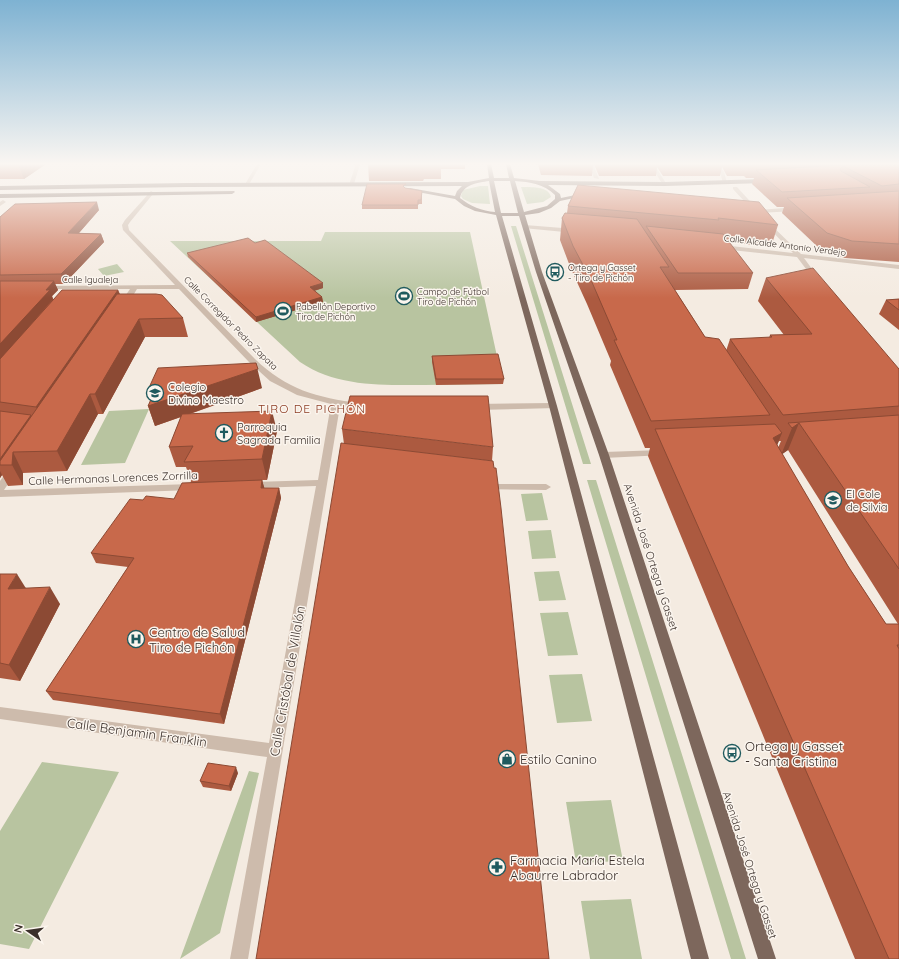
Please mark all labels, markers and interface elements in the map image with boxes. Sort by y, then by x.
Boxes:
street label: Calle Alcalde Antonio Verdejo [723,232,847,258]
bus stop icon: Ortega y Gasset - Tiro de Pichón [545,262,565,282]
place label: Ortega y Gasset - Tiro de Pichón [568,262,636,283]
street label: Calle Igualeja [62,274,118,285]
street label: Calle Corregidor Pedro Zapata [182,274,280,372]
sports icon: Campo de Fútbol Tiro de Pichón [394,286,414,306]
place label: Campo de Fútbol Tiro de Pichón [417,286,489,307]
sports icon: Pabellón Deportivo Tiro de Pichón [273,301,293,321]
place label: Pabellón Deportivo Tiro de Pichón [296,301,376,322]
place label: Colegio Divino Maestro [168,380,244,407]
school or university icon: Colegio Divino Maestro [145,383,165,403]
district label: TIRO DE PICHÓN [258,401,366,416]
place label: Parroquia Sagrada Familia [237,420,320,447]
church icon: Parroquia Sagrada Familia [214,423,234,443]
street label: Calle Hermanas Lorences Zorrilla [28,468,198,488]
street label: Avenida José Ortega y Gasset [621,482,682,633]
place label: El Cole de Silvia [846,487,888,514]
school or university icon: El Cole de Silvia [823,490,843,510]
street label: Calle Cristóbal de Villalón [266,605,308,757]
place label: Centro de Salud Tiro de Pichón [149,624,245,655]
hospital icon: Centro de Salud Tiro de Pichón [126,629,146,649]
street label: Calle Benjamin Franklin [66,714,208,750]
place label: Ortega y Gasset - Santa Cristina [745,738,843,769]
bus stop icon: Ortega y Gasset - Santa Cristina [722,743,742,763]
shop icon: Estilo Canino [497,749,517,769]
place label: Estilo Canino [520,751,597,767]
street label: Avenida José Ortega y Gasset [720,790,781,941]
place label: Farmacia María Estela Abaurre Labrador [510,852,645,883]
pharmacy icon: Farmacia María Estela Abaurre Labrador [487,857,507,877]
north arrow [8,911,48,951]
text: N [11,923,26,934]

